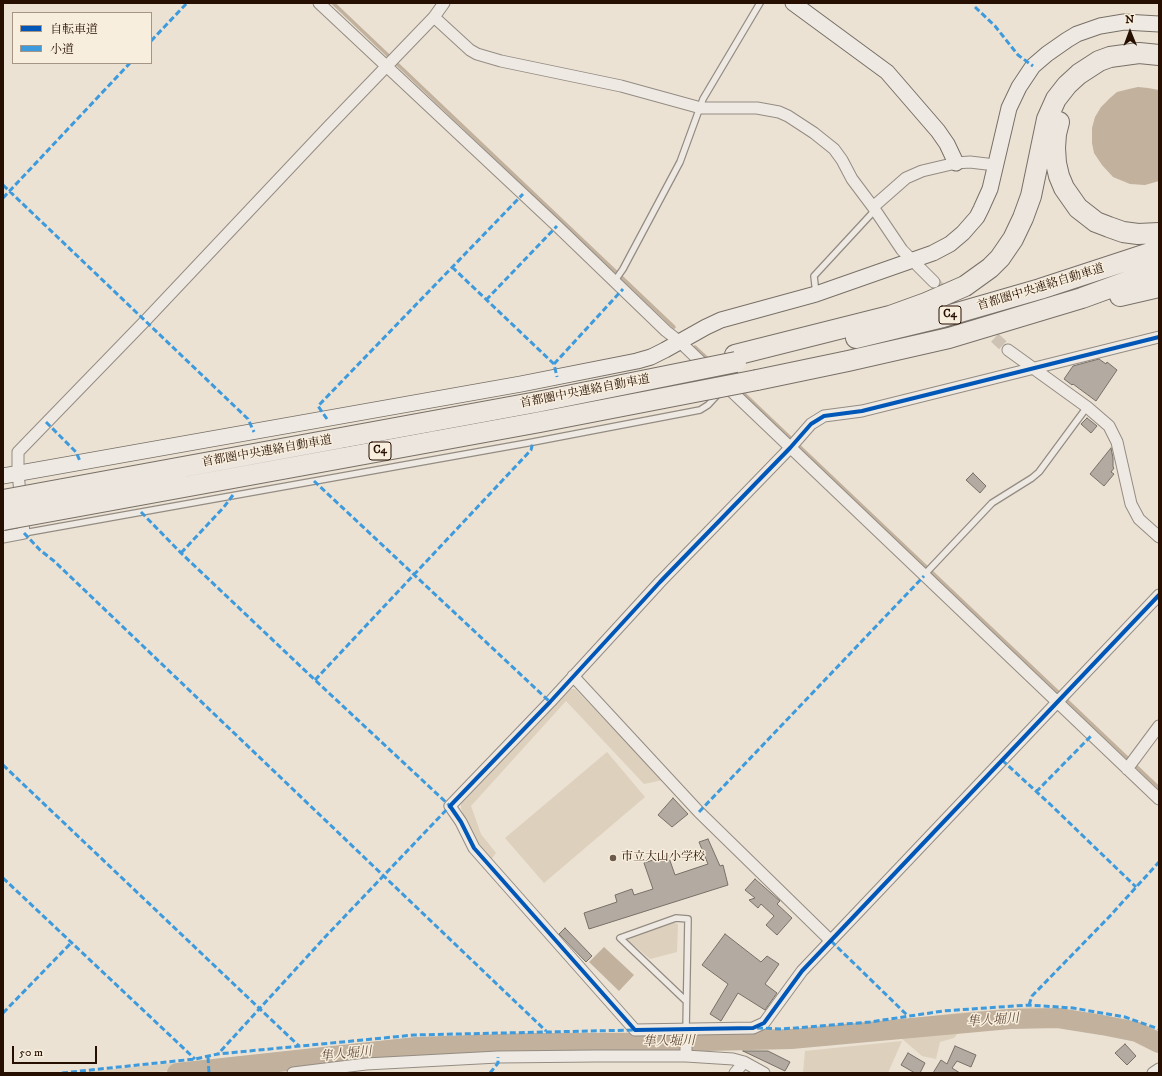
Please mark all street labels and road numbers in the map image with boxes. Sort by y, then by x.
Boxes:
street label: 首都圏中央連絡自動車道 [976,262,1106,314]
road number: C4 [939,306,961,324]
street label: 首都圏中央連絡自動車道 [519,372,651,412]
street label: 首都圏中央連絡自動車道 [201,433,333,471]
road number: C4 [369,442,391,460]

